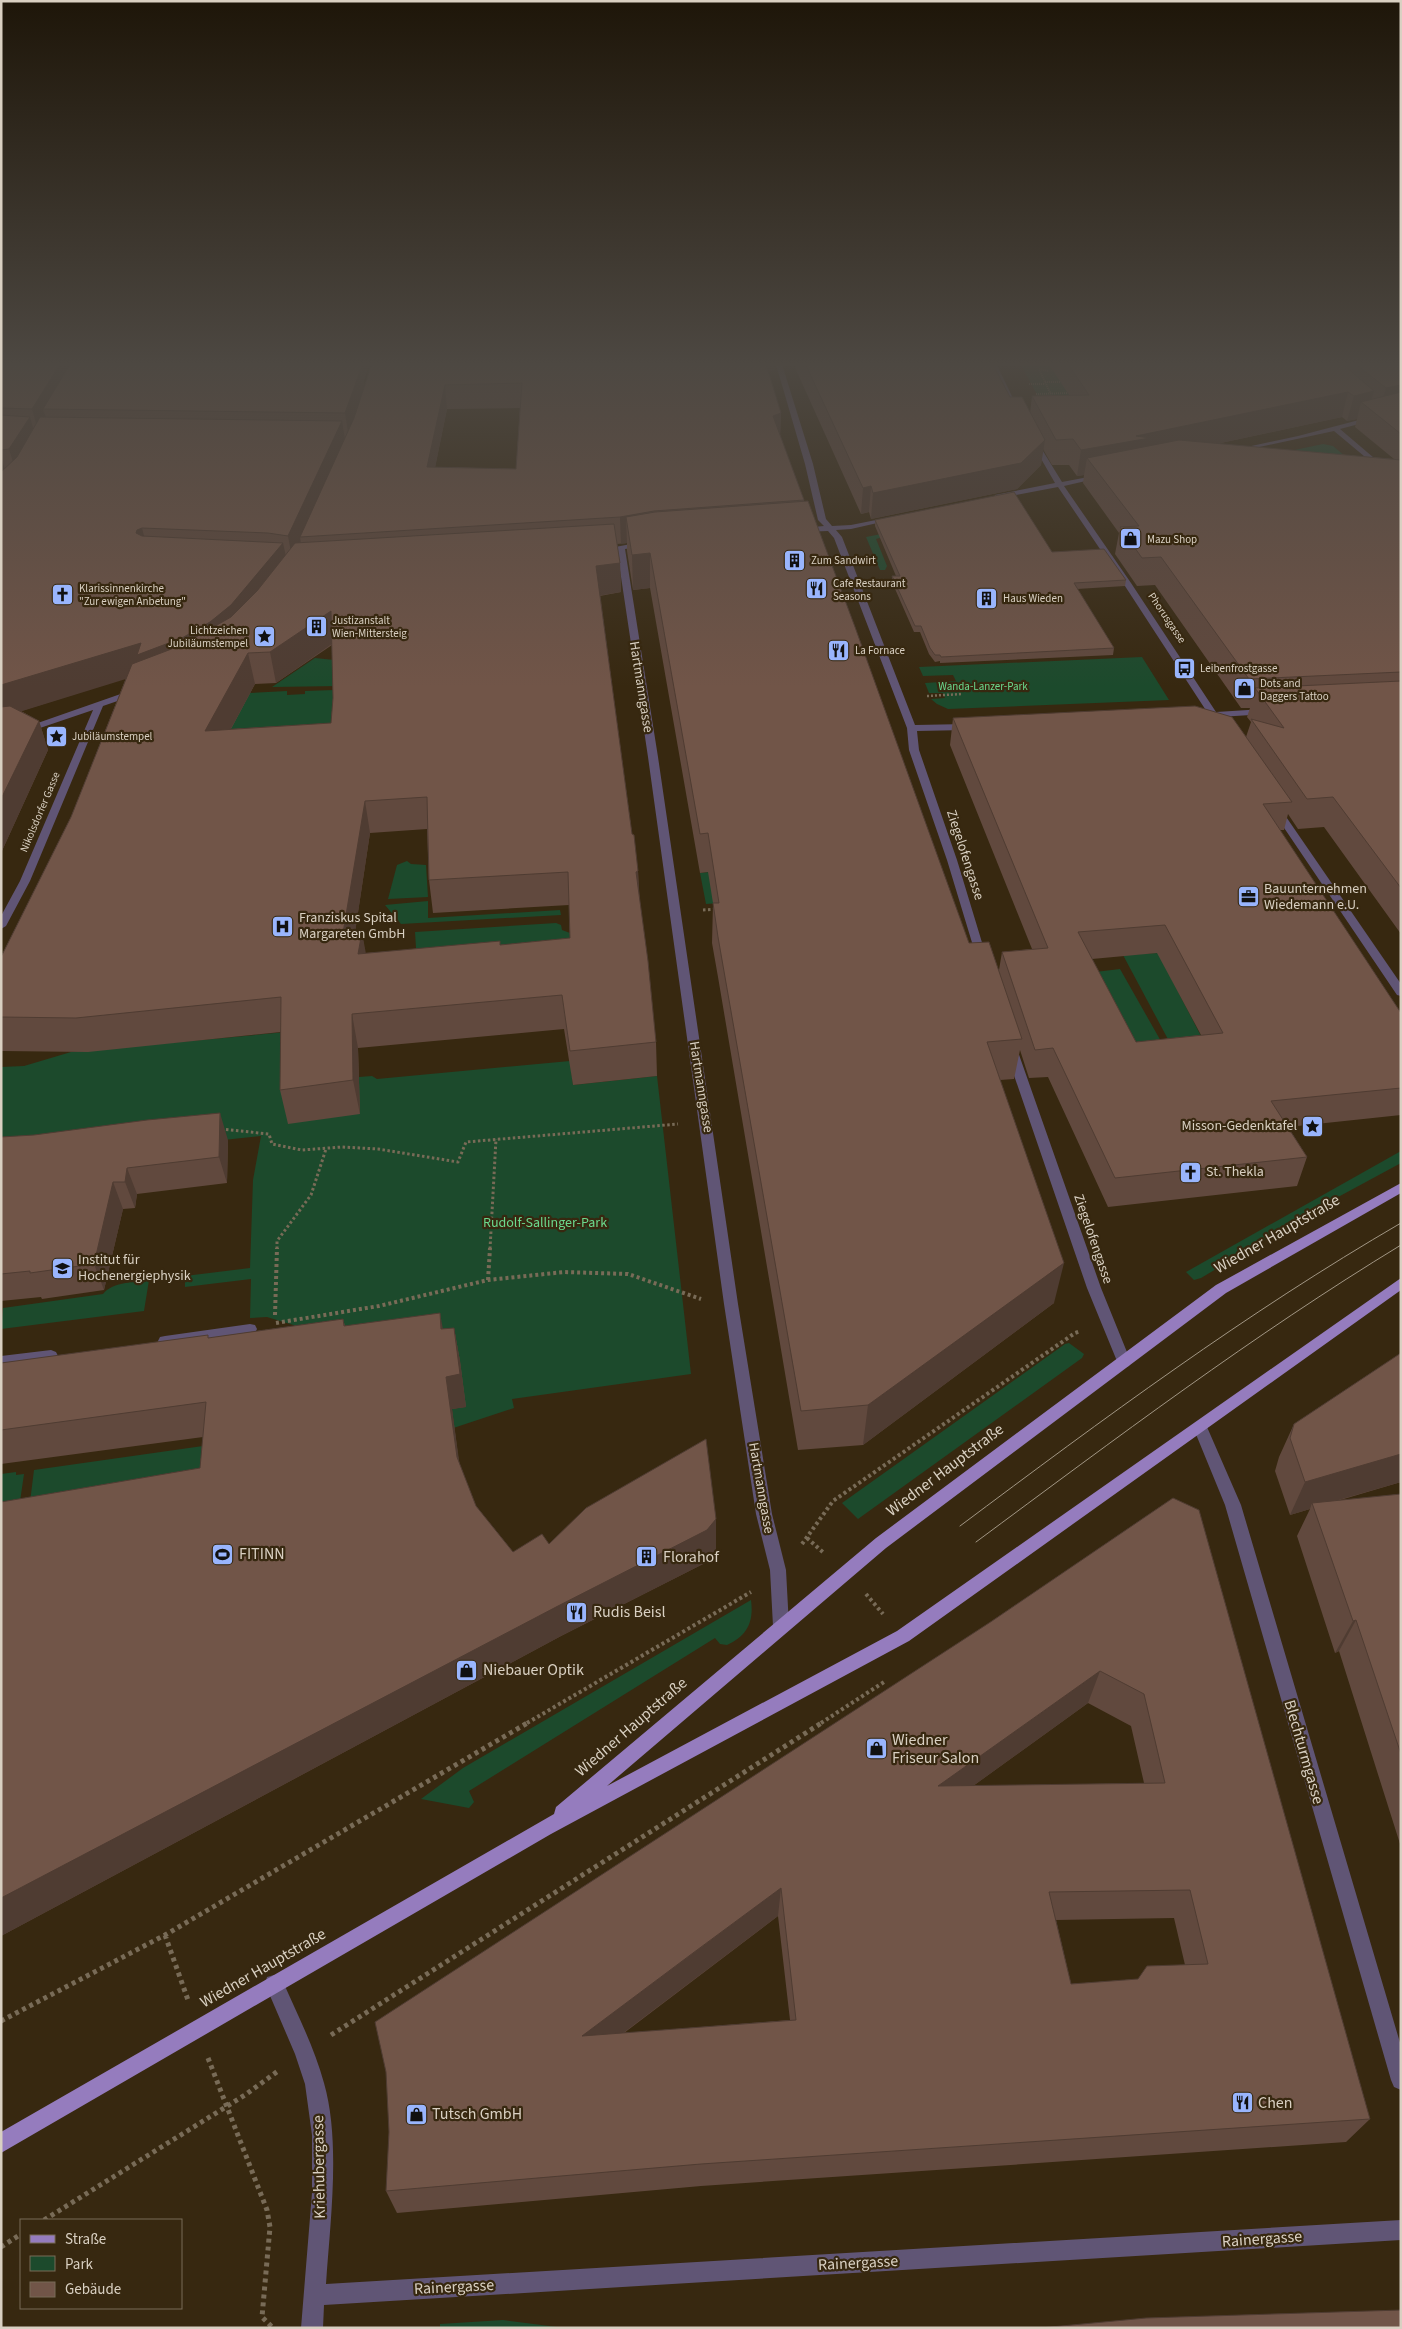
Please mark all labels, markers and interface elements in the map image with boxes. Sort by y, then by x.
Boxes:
shop icon: Mazu Shop [1119,527,1143,551]
place label: Mazu Shop [1147,532,1197,547]
building icon: Zum Sandwirt [783,548,807,572]
place label: Zum Sandwirt [811,553,876,568]
place label: Cafe Restaurant Seasons [833,576,906,604]
restaurant icon: Cafe Restaurant Seasons [805,577,829,601]
place label: Klarissinnenkirche "Zur ewigen Anbetung" [79,581,186,609]
church icon: Klarissinnenkirche "Zur ewigen Anbetung" [51,582,75,606]
building icon: Haus Wieden [975,586,999,610]
street label: Phorusgasse [1145,590,1190,647]
place label: Haus Wieden [1003,591,1063,606]
place label: Justizanstalt Wien-Mittersteig [332,613,407,641]
building icon: Justizanstalt Wien-Mittersteig [304,614,328,638]
place label: Lichtzeichen Jubiläumstempel [168,623,248,651]
place icon: Lichtzeichen Jubiläumstempel [252,624,276,648]
restaurant icon: La Fornace [827,638,851,662]
street label: Hartmanngasse [624,640,658,734]
place label: La Fornace [855,643,905,658]
bus stop icon: Leibenfrostgasse [1172,656,1196,680]
place label: Leibenfrostgasse [1200,661,1278,676]
place label: Dots and Daggers Tattoo [1260,676,1329,704]
shop icon: Dots and Daggers Tattoo [1232,677,1256,701]
park label: Wanda-Lanzer-Park [938,679,1028,694]
place icon: Jubiläumstempel [44,724,68,748]
place label: Jubiläumstempel [72,729,153,744]
street label: Nikolsdorfer Gasse [16,769,64,854]
street label: Ziegelofengasse [941,807,989,903]
place label: Bauunternehmen Wiedemann e.U. [1264,879,1367,915]
office icon: Bauunternehmen Wiedemann e.U. [1236,885,1260,909]
place label: Franziskus Spital Margareten GmbH [299,908,405,944]
hospital icon: Franziskus Spital Margareten GmbH [271,914,295,938]
street label: Hartmanngasse [684,1040,718,1134]
place icon: Misson-Gedenktafel [1301,1114,1325,1138]
place label: Misson-Gedenktafel [1182,1116,1297,1136]
church icon: St. Thekla [1178,1160,1202,1184]
place label: St. Thekla [1206,1162,1264,1182]
street label: Wiedner Hauptstraße [1210,1189,1344,1279]
street label: Ziegelofengasse [1068,1191,1118,1287]
park label: Rudolf-Sallinger-Park [483,1213,607,1233]
place label: Institut für Hochenergiephysik [78,1250,191,1286]
school or university icon: Institut für Hochenergiephysik [50,1256,74,1280]
street label: Wiedner Hauptstraße [882,1418,1008,1522]
street label: Hartmanngasse [743,1441,779,1535]
sports icon: FITINN [211,1542,235,1566]
place label: FITINN [239,1543,285,1565]
building icon: Florahof [635,1545,659,1569]
place label: Florahof [663,1546,720,1568]
restaurant icon: Rudis Beisl [565,1600,589,1624]
place label: Rudis Beisl [593,1601,666,1623]
shop icon: Niebauer Optik [455,1658,479,1682]
place label: Niebauer Optik [483,1659,584,1681]
street label: Wiedner Hauptstraße [570,1672,692,1782]
street label: Blechturmgasse [1279,1697,1329,1807]
place label: Wiedner Friseur Salon [892,1729,979,1769]
shop icon: Wiedner Friseur Salon [864,1737,888,1761]
street label: Wiedner Hauptstraße [196,1923,330,2013]
restaurant icon: Chen [1230,2091,1254,2115]
place label: Chen [1258,2092,1293,2114]
shop icon: Tutsch GmbH [404,2102,428,2126]
place label: Tutsch GmbH [432,2103,522,2125]
street label: Kriehubergasse [307,2115,331,2219]
legend [20,2219,182,2309]
street label: Rainergasse [1221,2225,1303,2253]
text: Straße [65,2229,106,2250]
street label: Rainergasse [817,2250,899,2276]
text: Park [65,2254,94,2275]
street label: Rainergasse [413,2274,495,2300]
text: Gebäude [65,2279,121,2300]

